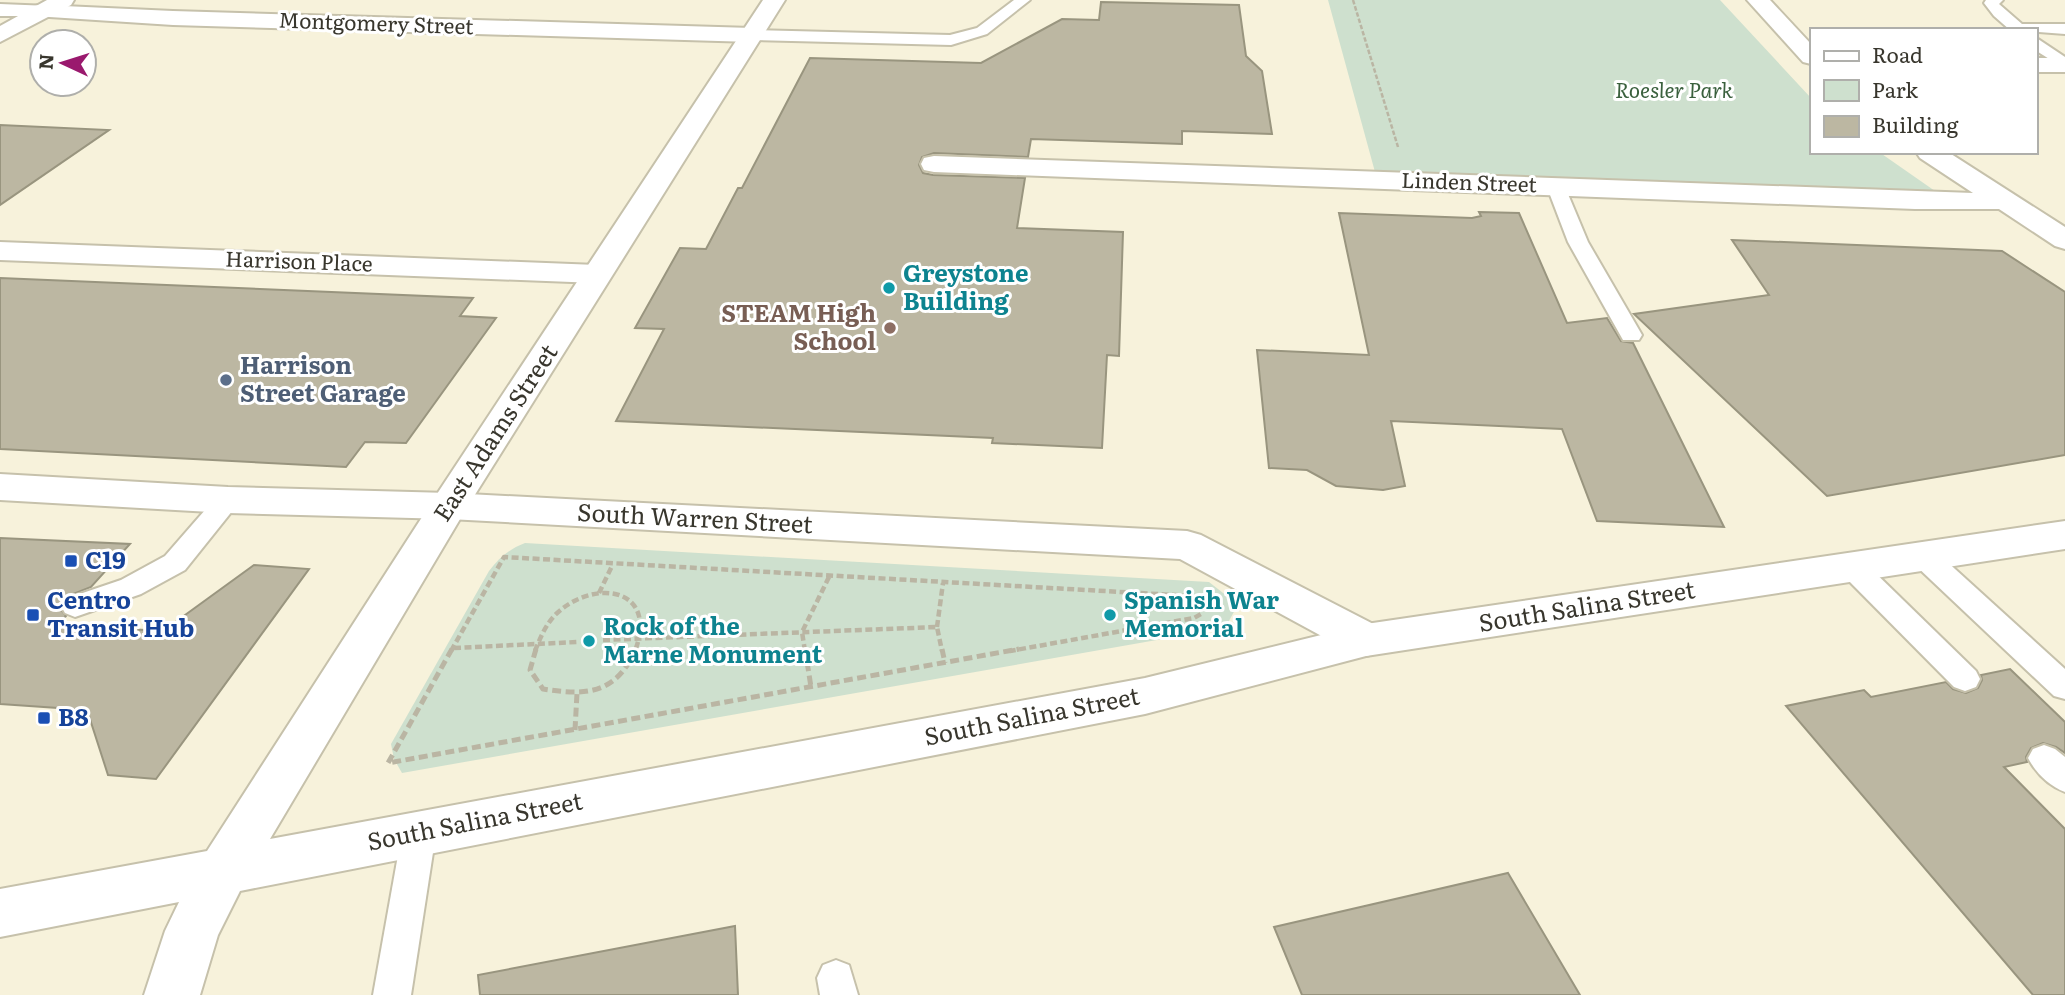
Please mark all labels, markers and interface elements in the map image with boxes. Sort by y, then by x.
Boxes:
street label: Montgomery Street [278,3,475,40]
north arrow [28,28,98,98]
legend [1810,28,2037,154]
text: Road [1872,38,1923,69]
text: N [31,53,60,71]
park label: Roesler Park [1615,73,1733,104]
text: Park [1872,73,1918,104]
text: Building [1872,108,1959,139]
street label: Linden Street [1401,163,1538,198]
street label: Harrison Place [225,241,373,278]
place label: Greystone Building [903,254,1028,317]
marker: Greystone Building [881,280,897,296]
place label: STEAM High School [721,294,876,357]
marker: STEAM High School [882,320,898,336]
street label: East Adams Street [423,336,565,527]
place label: Harrison Street Garage [240,346,406,409]
marker: Harrison Street Garage [218,372,234,388]
street label: South Warren Street [576,493,814,540]
place label: C19 [85,541,126,576]
marker: C19 [63,553,79,569]
street label: South Salina Street [1476,570,1698,639]
place label: Centro Transit Hub [47,581,194,644]
place label: Spanish War Memorial [1124,581,1279,644]
marker: Centro Transit Hub [25,607,41,623]
place label: Rock of the Marne Monument [603,607,823,670]
marker: Spanish War Memorial [1102,607,1118,623]
marker: Rock of the Marne Monument [581,633,597,649]
street label: South Salina Street [921,676,1142,753]
place label: B8 [58,698,89,733]
marker: B8 [36,710,52,726]
street label: South Salina Street [364,781,585,858]

